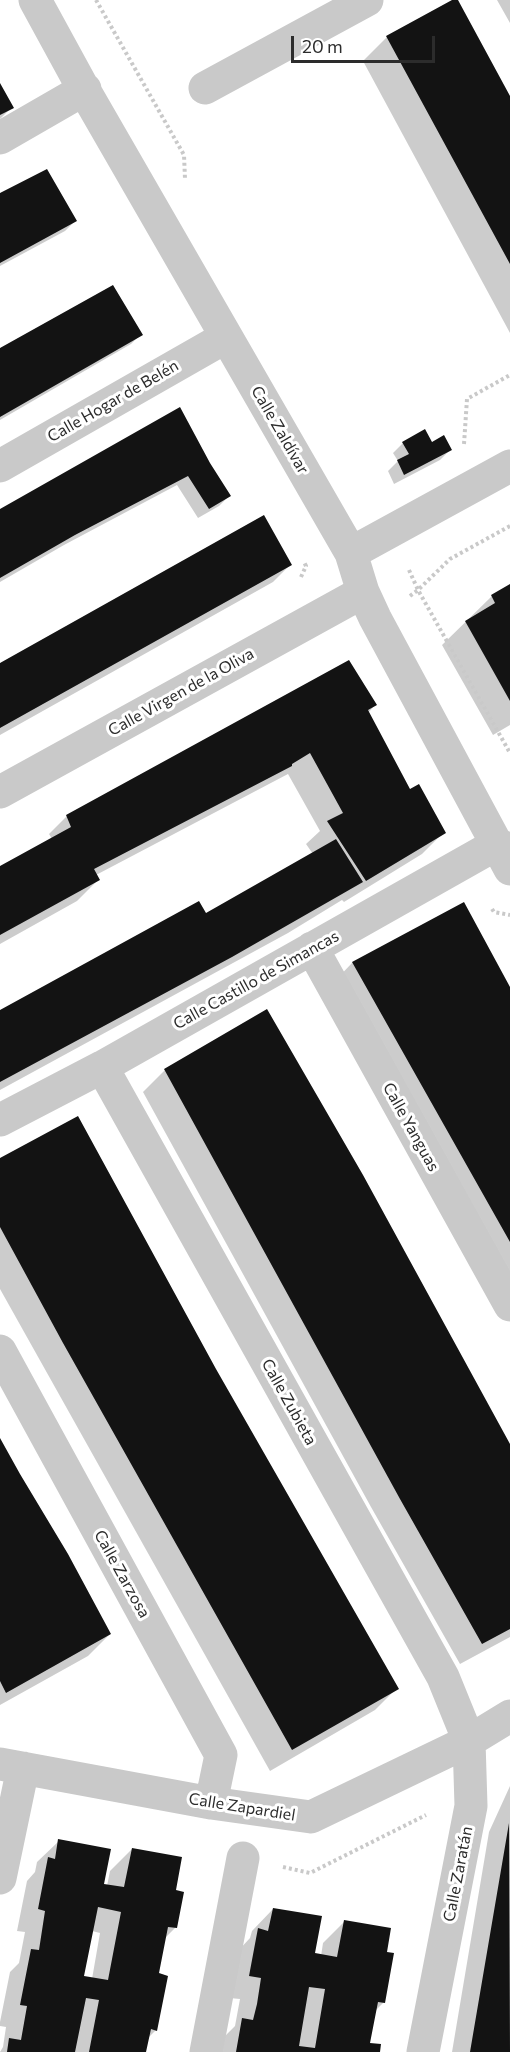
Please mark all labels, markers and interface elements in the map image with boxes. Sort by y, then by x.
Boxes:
scale bar [294,24,438,62]
text: 20 m [302,35,343,57]
street label: Calle Hogar de Belén [44,356,182,446]
street label: Calle Zaldívar [247,383,313,477]
street label: Calle Virgen de la Oliva [105,644,257,740]
street label: Calle Castillo de Simancas [170,926,342,1034]
street label: Calle Yanguas [379,1079,443,1175]
street label: Calle Zubieta [257,1356,321,1448]
street label: Calle Zarzosa [90,1527,154,1621]
street label: Calle Zapardiel [187,1789,297,1825]
street label: Calle Zaratán [439,1825,477,1923]

